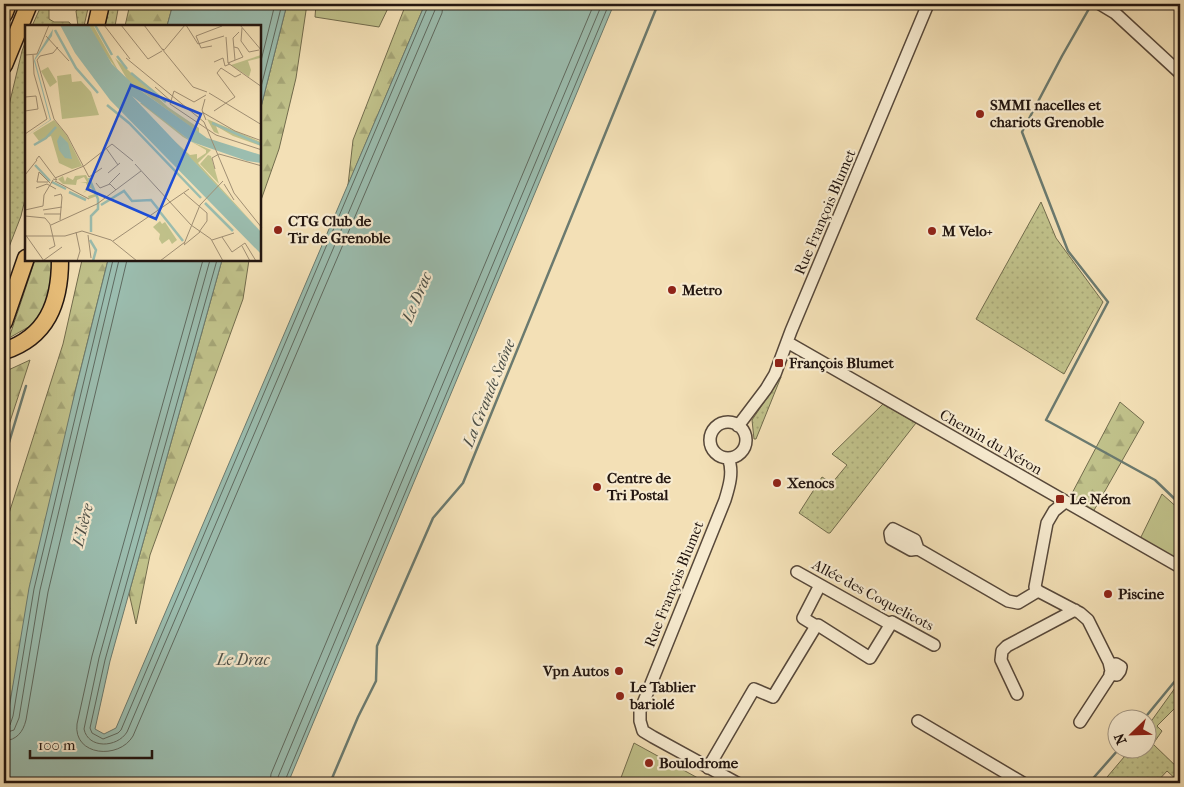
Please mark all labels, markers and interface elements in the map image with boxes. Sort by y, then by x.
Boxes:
inset map [25,25,261,261]
place label: SMMI nacelles et chariots Grenoble [990,96,1105,131]
marker: SMMI nacelles et chariots Grenoble [974,108,986,120]
street label: Rue François Blumet [790,146,860,277]
place label: CTG Club de Tir de Grenoble [287,212,391,247]
place label: M Velo+ [941,222,993,240]
marker: CTG Club de Tir de Grenoble [272,224,284,236]
marker: M Velo+ [926,225,938,237]
water label: Le Drac [397,268,436,326]
place label: Metro [681,281,723,299]
marker: Metro [666,284,678,296]
water label: La Grande Saône [458,336,519,451]
place label: François Blumet [788,354,894,373]
marker: François Blumet [773,357,785,369]
street label: Chemin du Néron [936,405,1046,479]
place label: Centre de Tri Postal [606,469,672,504]
place label: Xenocs [786,474,835,492]
marker: Xenocs [771,477,783,489]
marker: Centre de Tri Postal [591,481,603,493]
place label: Le Néron [1070,490,1131,508]
marker: Le Néron [1054,493,1066,505]
water label: L'Isère [68,501,97,550]
street label: Rue François Blumet [640,518,708,650]
street label: Allée des Coquelicots [808,555,937,635]
place label: Piscine [1118,585,1165,603]
marker: Piscine [1102,588,1114,600]
water label: Le Drac [216,650,270,669]
place label: Vpn Autos [542,662,609,680]
marker: Vpn Autos [613,665,625,677]
place label: Le Tablier bariolé [629,678,696,713]
marker: Le Tablier bariolé [614,690,626,702]
north arrow [1106,710,1156,760]
scale bar [30,727,152,759]
text: N [1110,730,1130,747]
text: 100 m [38,736,76,754]
place label: Boulodrome [659,754,739,772]
marker: Boulodrome [643,757,655,769]

